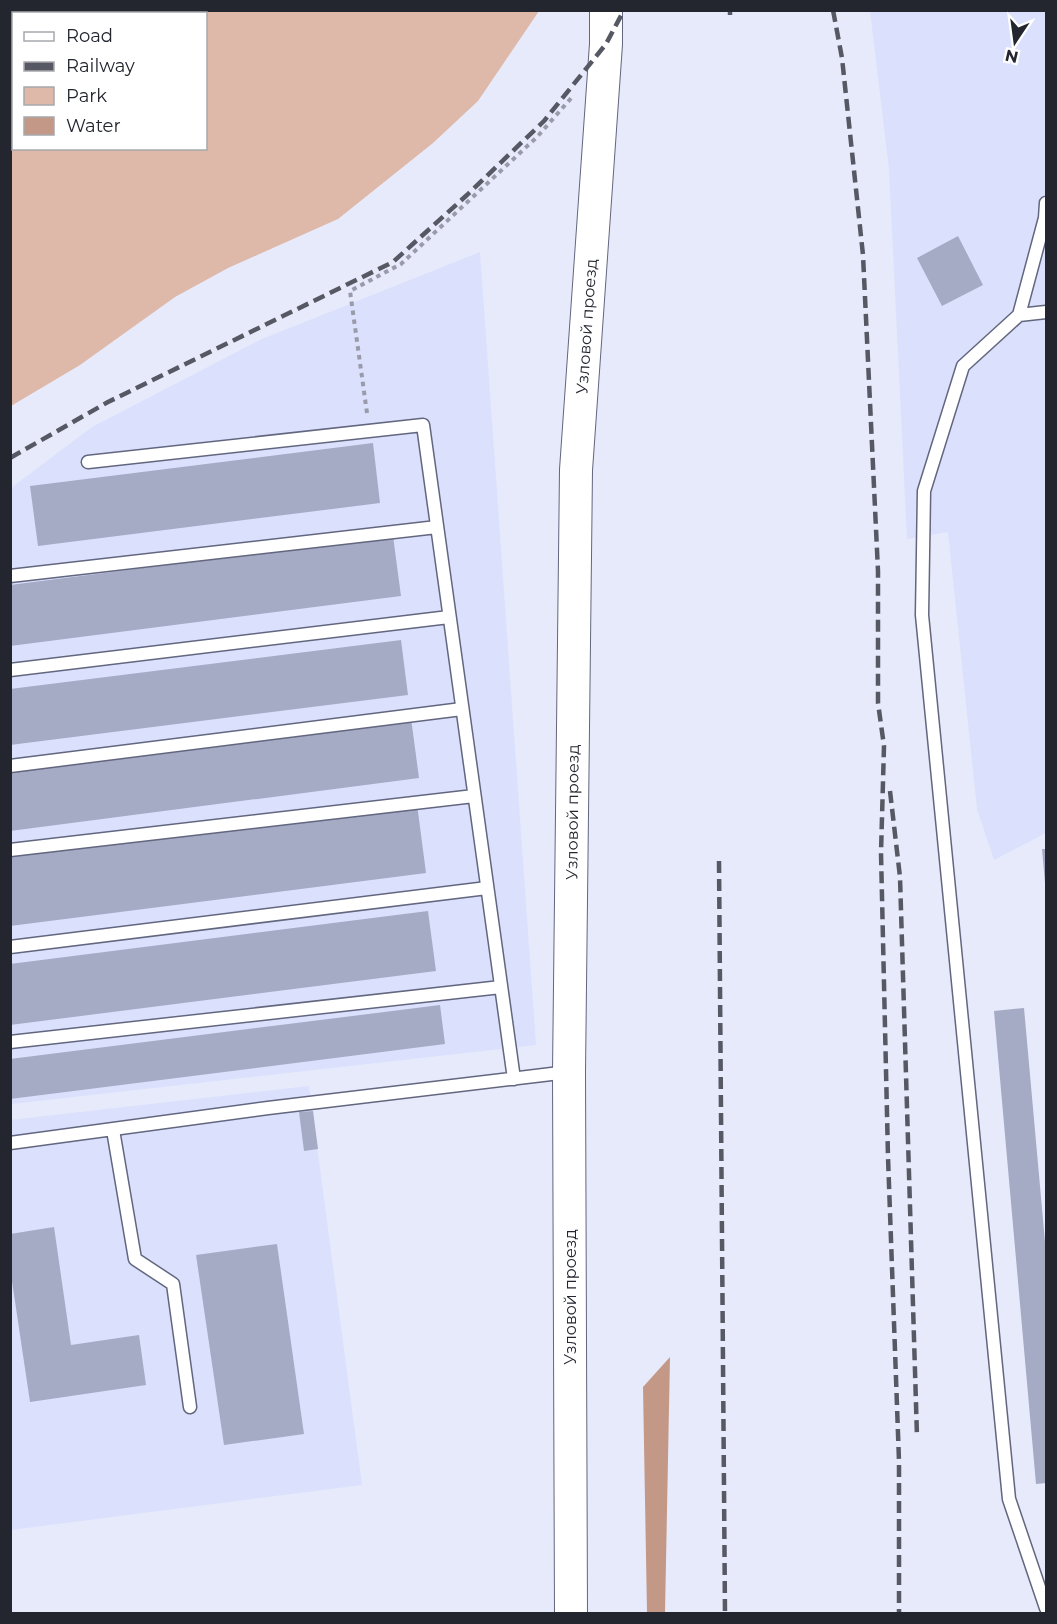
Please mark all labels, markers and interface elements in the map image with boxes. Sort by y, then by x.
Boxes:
legend [12,12,207,150]
north arrow [985,12,1045,72]
text: Road [66,25,113,47]
text: N [1003,45,1020,67]
text: Railway [66,55,135,77]
text: Park [66,85,107,107]
text: Water [66,115,121,137]
street label: Узловой проезд [572,258,600,395]
street label: Узловой проезд [562,744,582,880]
street label: Узловой проезд [561,1229,580,1365]

